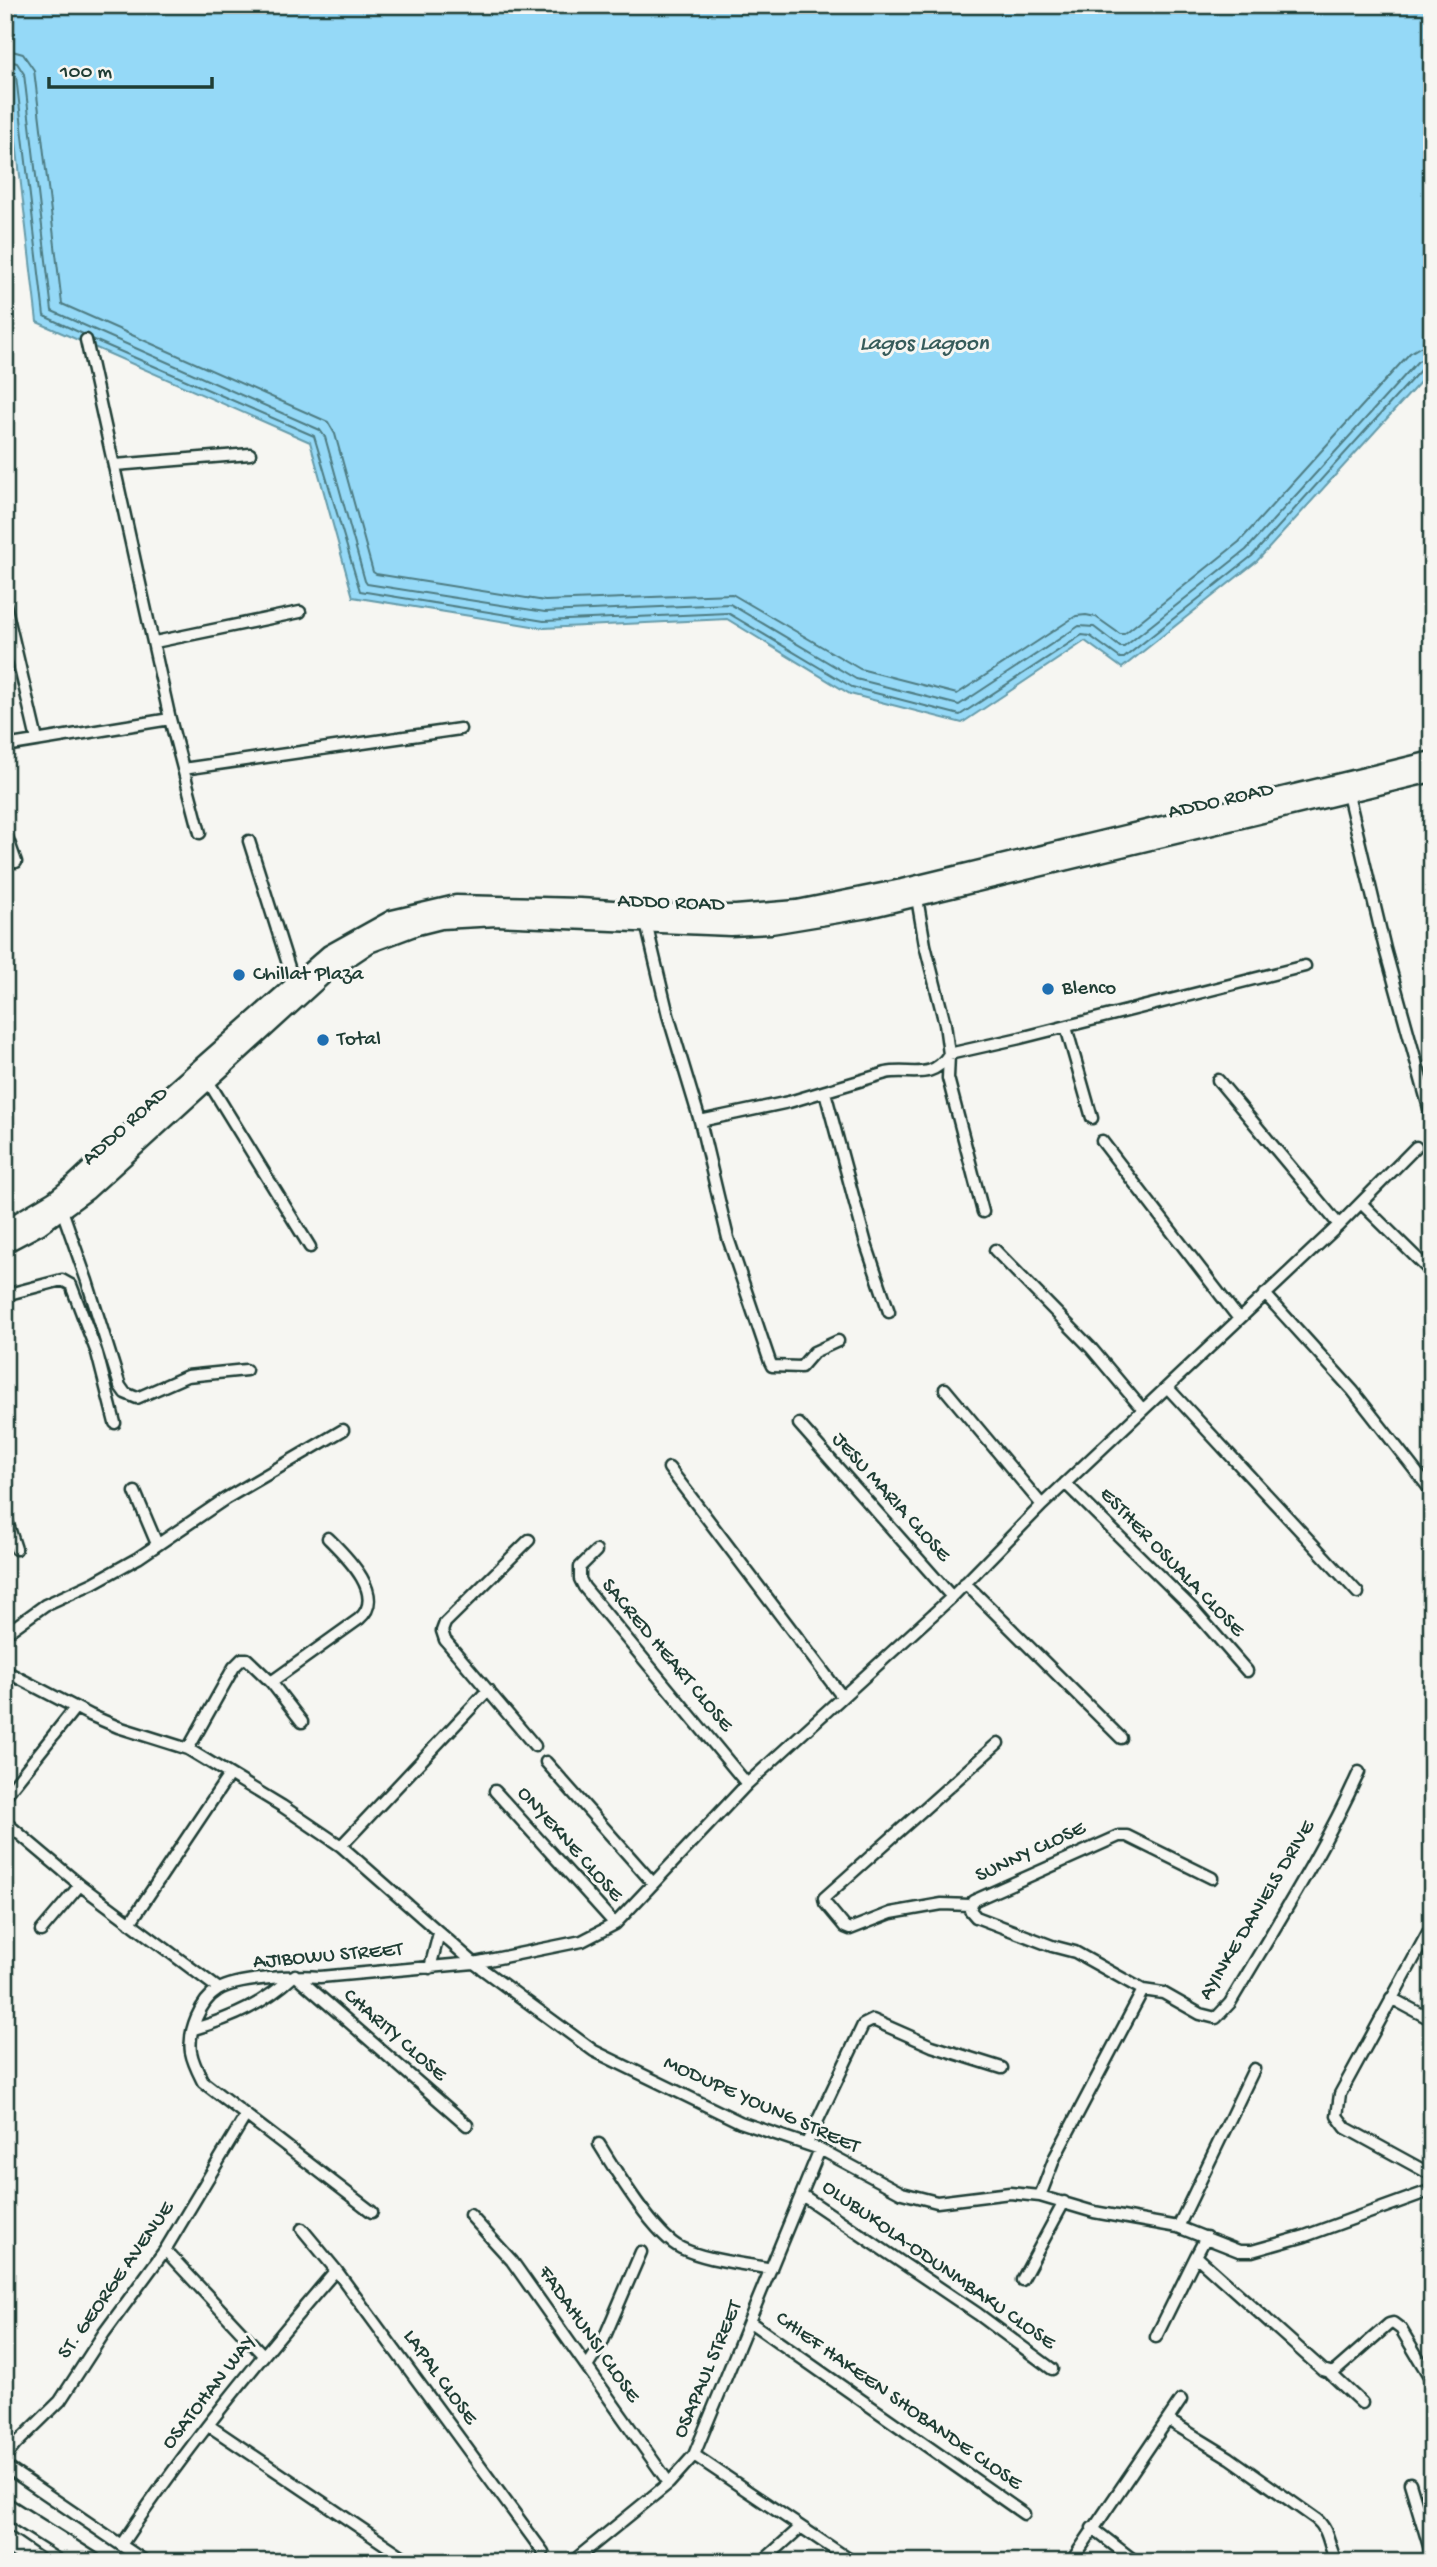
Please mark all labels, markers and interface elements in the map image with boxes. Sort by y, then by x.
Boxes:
scale bar [49,46,212,90]
text: 100 m [59,61,112,86]
water label: Lagos Lagoon [859,331,990,358]
street label: ADDO ROAD [1166,778,1276,826]
street label: ADDO ROAD [617,890,725,918]
place label: Chillat Plaza [253,963,365,988]
marker: Chillat Plaza [231,967,247,983]
place label: Blenco [1061,977,1116,1002]
marker: Blenco [1040,981,1056,997]
place label: Total [336,1028,381,1053]
marker: Total [315,1032,331,1048]
street label: ADDO ROAD [78,1082,174,1172]
street label: JESU MARIA CLOSE [825,1428,955,1569]
street label: ESTHER OSUALA CLOSE [1093,1483,1250,1644]
street label: SACRED HEART CLOSE [595,1574,738,1738]
street label: ONYEKNE CLOSE [511,1782,628,1909]
street label: SUNNY CLOSE [972,1816,1091,1889]
street label: AYINKE DANIELS DRIVE [1194,1816,1322,2005]
street label: AJIBOWU STREET [252,1938,405,1976]
street label: CHARITY CLOSE [337,1984,452,2088]
street label: MODUPE YOUNG STREET [659,2051,864,2161]
street label: OLUBUKOLA-ODUNMBAKU CLOSE [816,2176,1060,2357]
street label: ST. GEORGE AVENUE [53,2197,181,2365]
street label: FADAHUNSI CLOSE [531,2261,645,2409]
street label: OSAPAUL STREET [669,2297,750,2442]
street label: CHIEF HAKEEN SHOBANDE CLOSE [770,2307,1027,2498]
street label: LAPAL CLOSE [396,2326,482,2431]
street label: OSATOHAN WAY [158,2331,262,2455]

